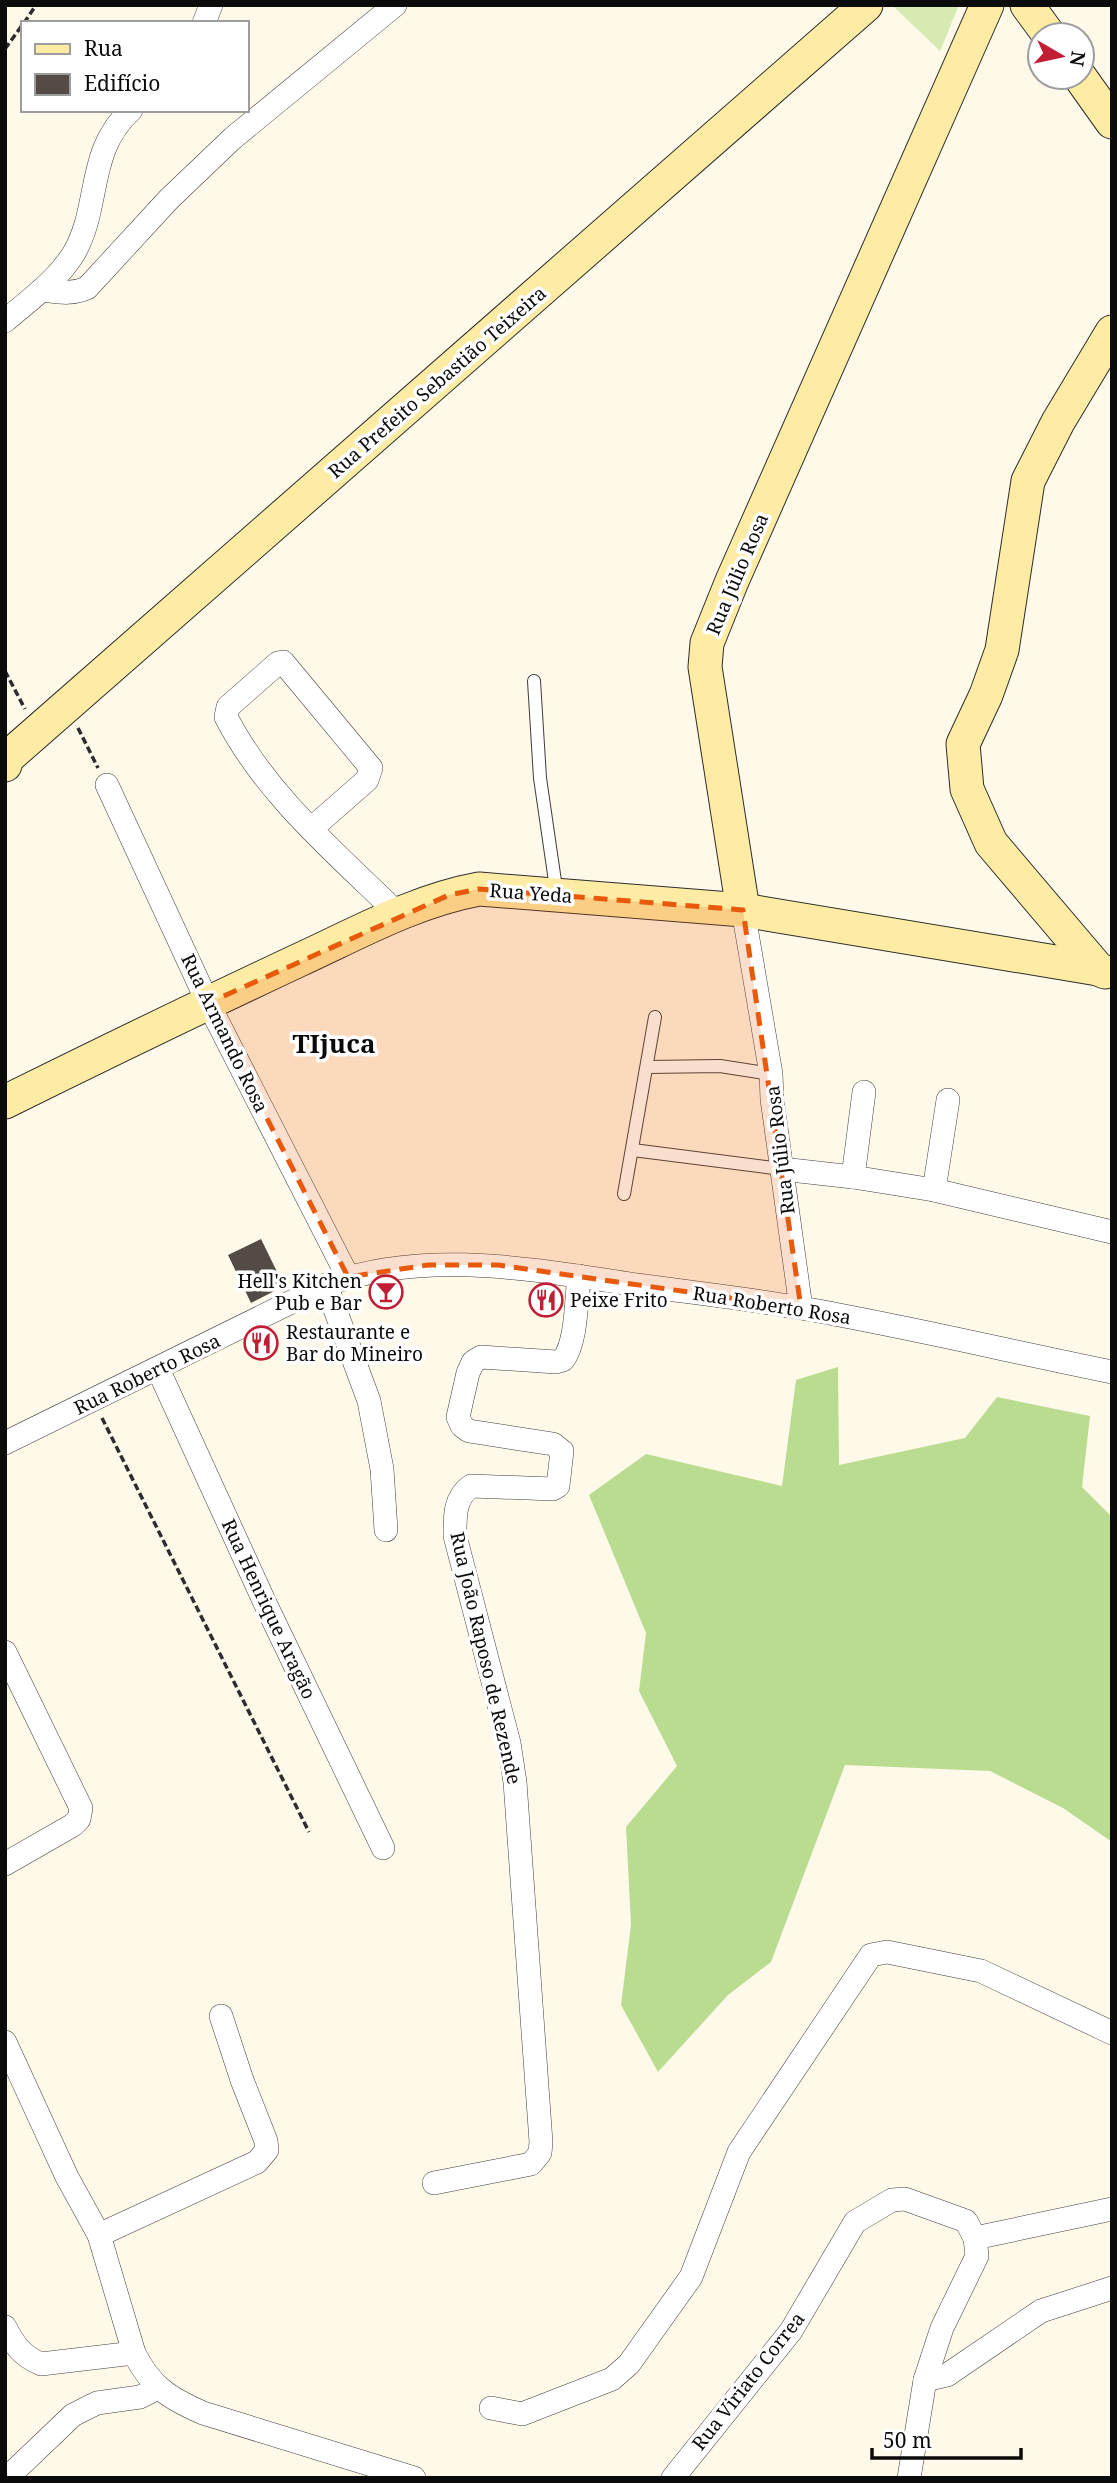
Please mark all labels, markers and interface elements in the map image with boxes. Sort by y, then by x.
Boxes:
legend [21,21,248,112]
north arrow [1026,21,1096,91]
text: Rua [84,34,123,62]
text: N [1064,49,1092,68]
text: Edifício [84,69,160,97]
street label: Rua Prefeito Sebastião Teixeira [322,280,552,484]
street label: Rua Júlio Rosa [700,509,774,639]
street label: Rua Yeda [489,877,573,909]
street label: Rua Armando Rosa [175,949,275,1117]
district label: TIjuca [292,1025,376,1061]
street label: Rua Júlio Rosa [759,1084,801,1216]
place label: Hell's Kitchen Pub e Bar [237,1268,362,1316]
bar icon: Hell's Kitchen Pub e Bar [367,1273,405,1311]
street label: Rua Roberto Rosa [691,1280,853,1330]
restaurant icon: Peixe Frito [527,1281,565,1319]
place label: Peixe Frito [570,1287,668,1313]
place label: Restaurante e Bar do Mineiro [286,1319,423,1367]
restaurant icon: Restaurante e Bar do Mineiro [242,1324,280,1362]
street label: Rua Roberto Rosa [70,1327,224,1421]
street label: Rua Henrique Aragão [216,1515,322,1703]
street label: Rua João Raposo de Rezende [444,1529,528,1787]
street label: Rua Viriato Correa [686,2306,810,2456]
scale bar [872,2416,1021,2460]
text: 50 m [883,2426,932,2454]

